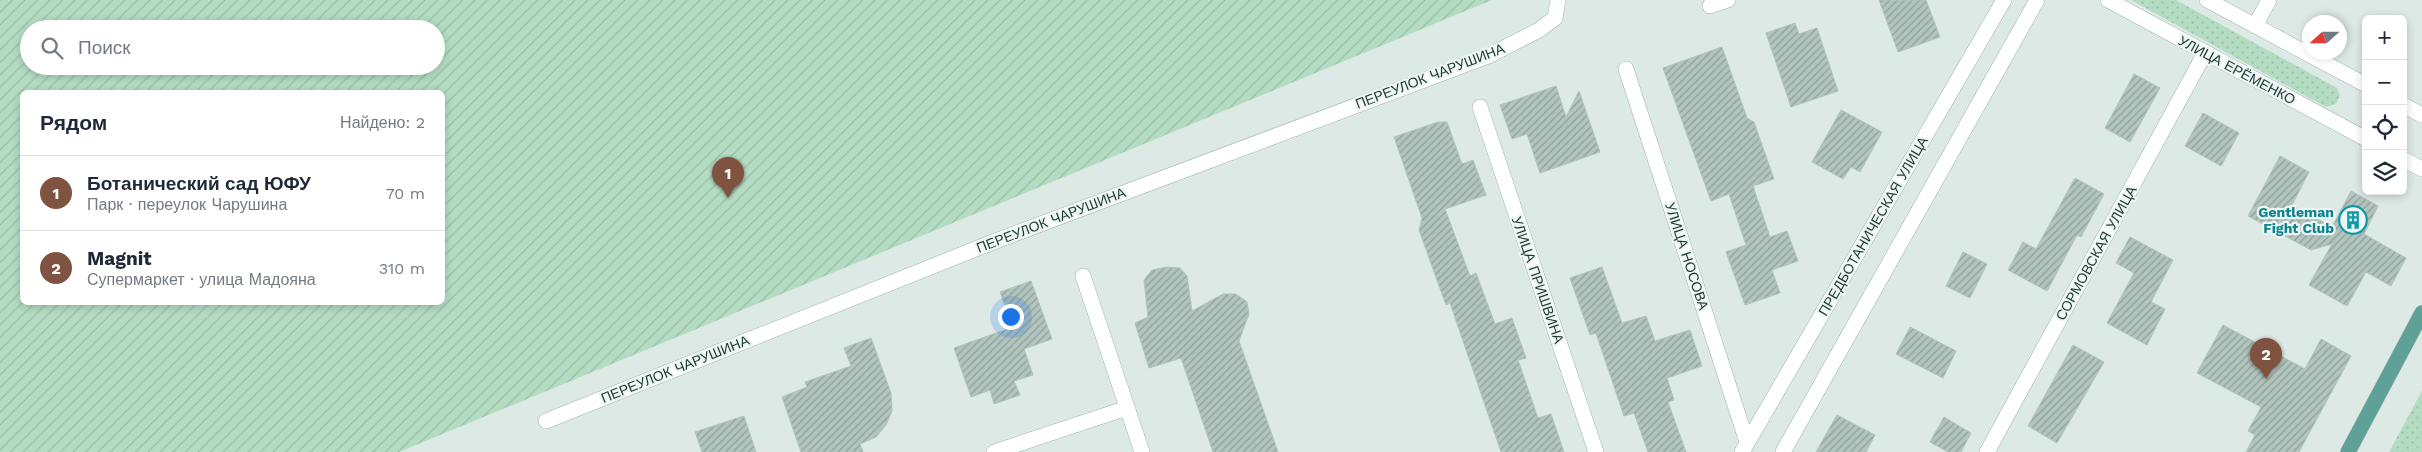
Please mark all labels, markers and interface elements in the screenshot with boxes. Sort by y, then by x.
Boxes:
north arrow [2302,15,2347,60]
map controls [2362,15,2407,195]
button: + [2362,15,2407,60]
search box [20,20,445,75]
street label: УЛИЦА ЕРЁМЕНКО [2176,32,2298,108]
icon: search [38,34,66,62]
text: Поиск [78,36,131,59]
street label: ПЕРЕУЛОК ЧАРУШИНА [1353,40,1507,112]
button: − [2362,60,2407,105]
button: locate [2362,105,2407,150]
text: Рядом [40,110,107,135]
text: Найдено: 2 [340,113,425,132]
street label: ПРЕДБОТАНИЧЕСКАЯ УЛИЦА [1815,133,1931,318]
button: layers [2362,150,2407,195]
pin: 1 [712,157,744,198]
text: Ботанический сад ЮФУ [87,172,311,195]
street label: СОРМОВСКАЯ УЛИЦА [2052,182,2140,323]
text: 1 [53,184,59,203]
text: 70 m [386,184,425,203]
street label: ПЕРЕУЛОК ЧАРУШИНА [974,184,1128,256]
text: Парк · переулок Чарушина [87,195,287,214]
street label: УЛИЦА НОСОВА [1662,200,1712,312]
place label: Gentleman Fight Club [2258,204,2334,236]
building icon: Gentleman Fight Club [2338,205,2368,235]
street label: УЛИЦА ПРИШВИНА [1509,214,1567,346]
text: Magnit [87,247,152,270]
text: 2 [51,259,61,278]
text: 310 m [379,259,425,278]
text: Супермаркет · улица Мадояна [87,270,316,289]
your location [998,304,1024,330]
street label: ПЕРЕУЛОК ЧАРУШИНА [599,332,752,406]
pin: 2 [2250,338,2282,379]

